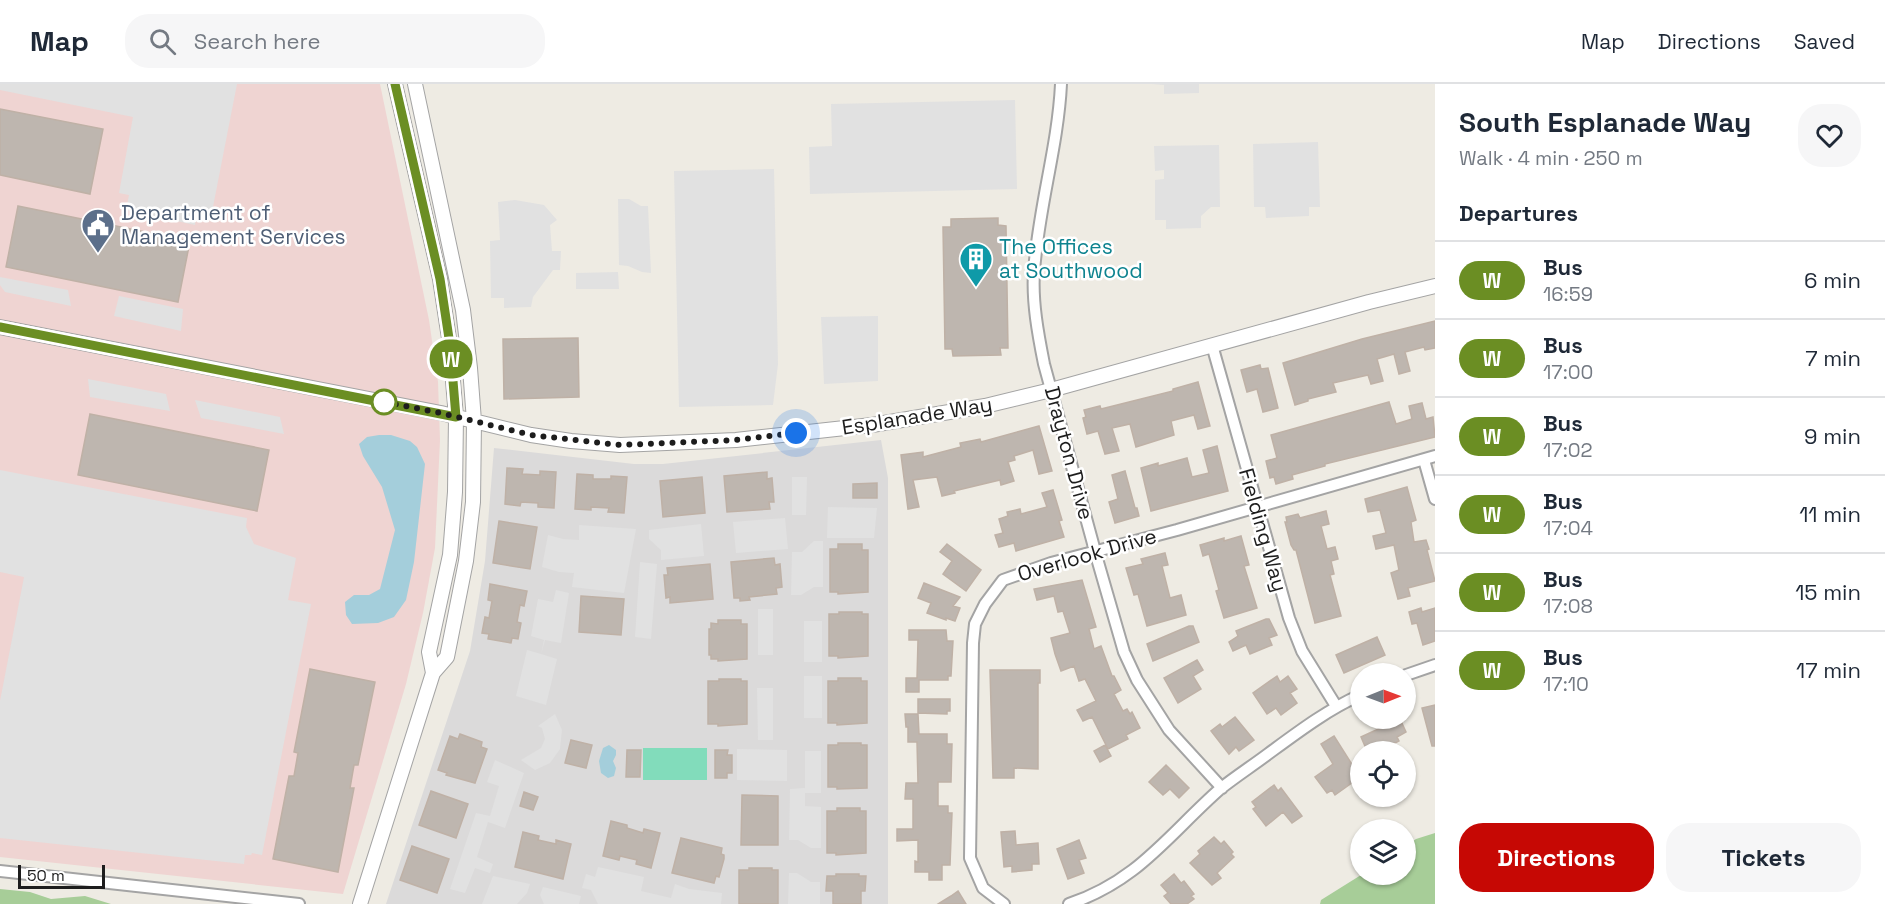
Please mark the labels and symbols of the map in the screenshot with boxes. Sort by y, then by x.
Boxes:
place label: Department of Management Services [121,199,346,250]
public building icon: Department of Management Services [80,207,116,254]
place label: The Offices at Southwood [999,233,1143,284]
building icon: The Offices at Southwood [958,241,994,288]
line badge: W [432,340,470,378]
street label: Drayton Drive [1039,383,1100,523]
unlabelled marker [371,389,397,415]
street label: Esplanade Way [840,390,994,441]
your location [781,418,811,448]
street label: Fielding Way [1233,465,1294,595]
street label: Overlook Drive [1014,522,1160,587]
north arrow [1350,663,1416,729]
scale bar [18,862,105,890]

